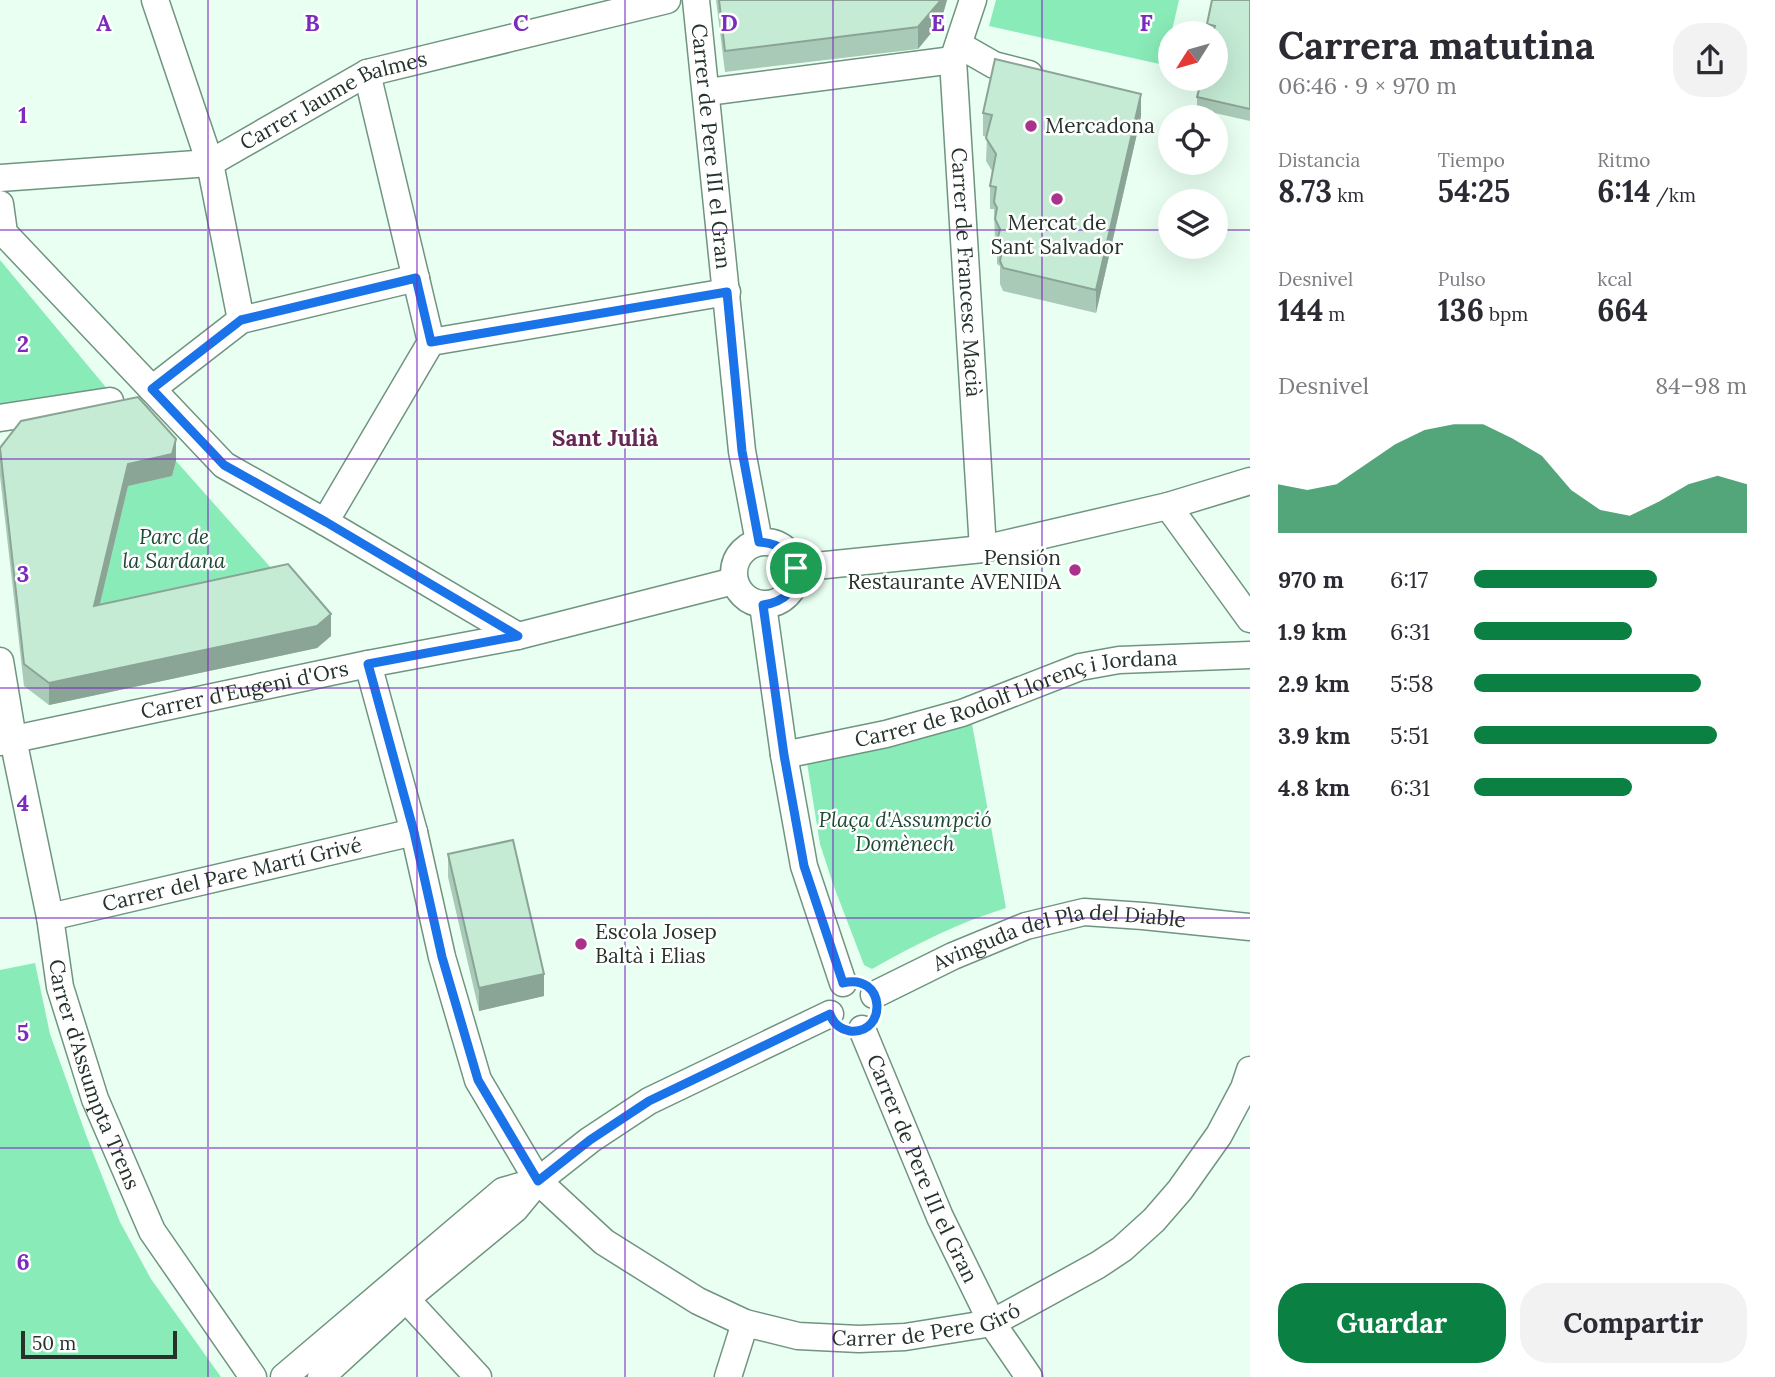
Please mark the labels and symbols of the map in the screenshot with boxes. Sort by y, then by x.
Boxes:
text: A [96,8,112,37]
text: B [304,8,320,37]
text: C [513,8,529,37]
text: D [720,8,738,37]
text: E [931,8,945,37]
text: F [1139,8,1153,37]
north arrow [1158,21,1228,91]
street label: Carrer de Pere III el Gran [685,22,737,271]
street label: Carrer Jaume Balmes [235,45,430,156]
text: 1 [18,100,28,129]
place label: Mercadona [1045,112,1155,139]
marker: Mercadona [1023,118,1039,134]
street label: Carrer de Francesc Macià [945,147,988,398]
marker: Mercat de Sant Salvador [1049,191,1065,207]
place label: Mercat de Sant Salvador [991,209,1123,260]
text: 2 [17,329,29,358]
district label: Sant Julià [552,423,658,452]
park label: Parc de la Sardana [122,523,226,574]
pin [766,538,826,598]
place label: Pensión Restaurante AVENIDA [848,544,1062,595]
text: 3 [17,559,29,588]
marker: Pensión Restaurante AVENIDA [1067,562,1083,578]
street label: Carrer de Rodolf Llorenç i Jordana [852,644,1178,753]
street label: Carrer d'Eugeni d'Ors [138,655,351,725]
text: 4 [17,788,29,817]
park label: Plaça d'Assumpció Domènech [818,806,992,857]
street label: Carrer del Pare Martí Grivé [99,831,365,917]
street label: Avinguda del Pla del Diable [927,898,1187,977]
place label: Escola Josep Baltà i Elias [595,918,717,969]
marker: Escola Josep Baltà i Elias [573,936,589,952]
street label: Carrer d'Assumpta Trens [43,957,146,1193]
text: 5 [17,1018,29,1047]
street label: Carrer de Pere III el Gran [861,1050,984,1287]
text: 6 [16,1247,30,1276]
street label: Carrer de Pere Giró [831,1296,1025,1352]
scale bar [21,1328,177,1360]

